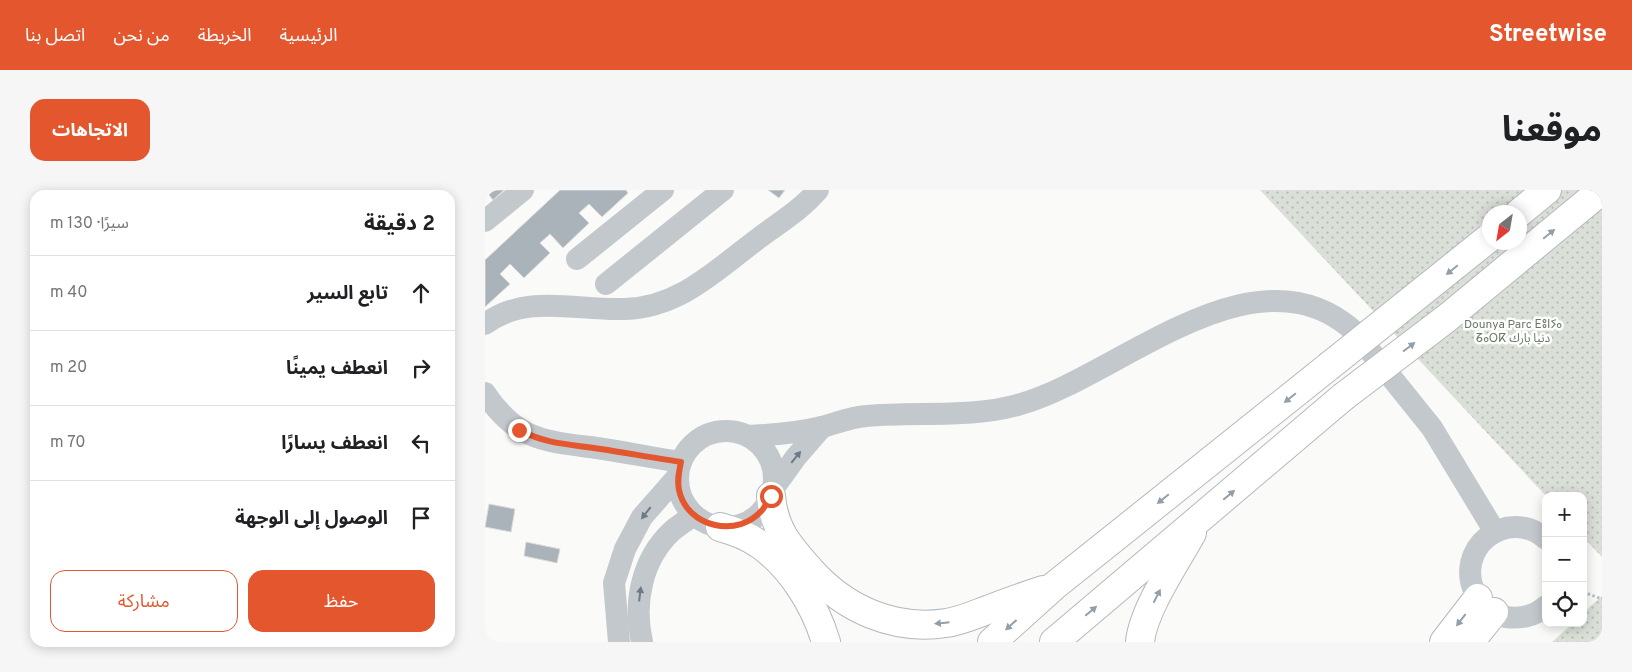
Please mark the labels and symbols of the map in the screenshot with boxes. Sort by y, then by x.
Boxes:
north arrow [1482,205,1527,250]
one-way arrow [1543,228,1556,239]
one-way arrow [1446,264,1459,275]
park label: Dounya Parc ⴹⵓⵏⵢⴰ ⵒⴰⵔⴽ دنيا بارك [1464,317,1562,347]
one-way arrow [1402,341,1415,352]
one-way arrow [1284,392,1297,403]
route end [508,419,531,442]
one-way arrow [791,451,802,464]
route start [760,485,783,508]
one-way arrow [1222,489,1235,500]
one-way arrow [1157,494,1170,504]
one-way arrow [641,507,652,520]
one-way arrow [636,585,644,601]
one-way arrow [1153,589,1161,604]
one-way arrow [1084,605,1097,616]
one-way arrow [1456,613,1466,627]
one-way arrow [933,619,949,627]
one-way arrow [1006,619,1018,631]

